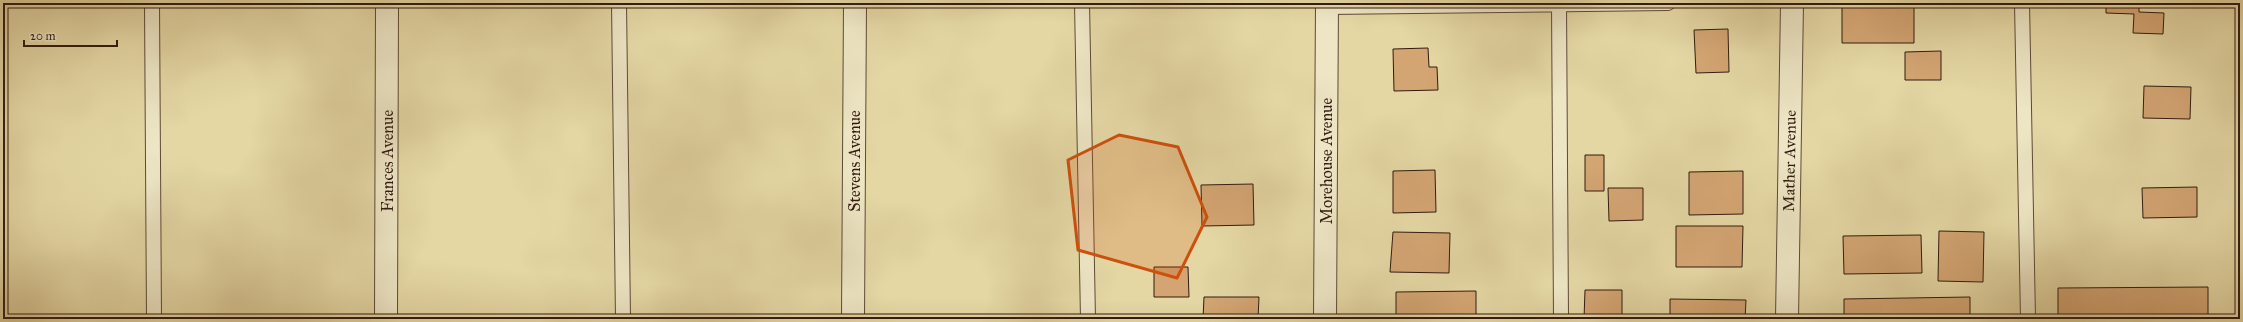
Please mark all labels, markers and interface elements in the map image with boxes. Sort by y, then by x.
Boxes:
scale bar [24,22,117,48]
text: 20 m [30,29,56,43]
street label: Morehouse Avenue [1317,97,1336,224]
street label: Frances Avenue [378,110,397,212]
street label: Stevens Avenue [845,110,864,212]
street label: Mather Avenue [1779,110,1800,212]

